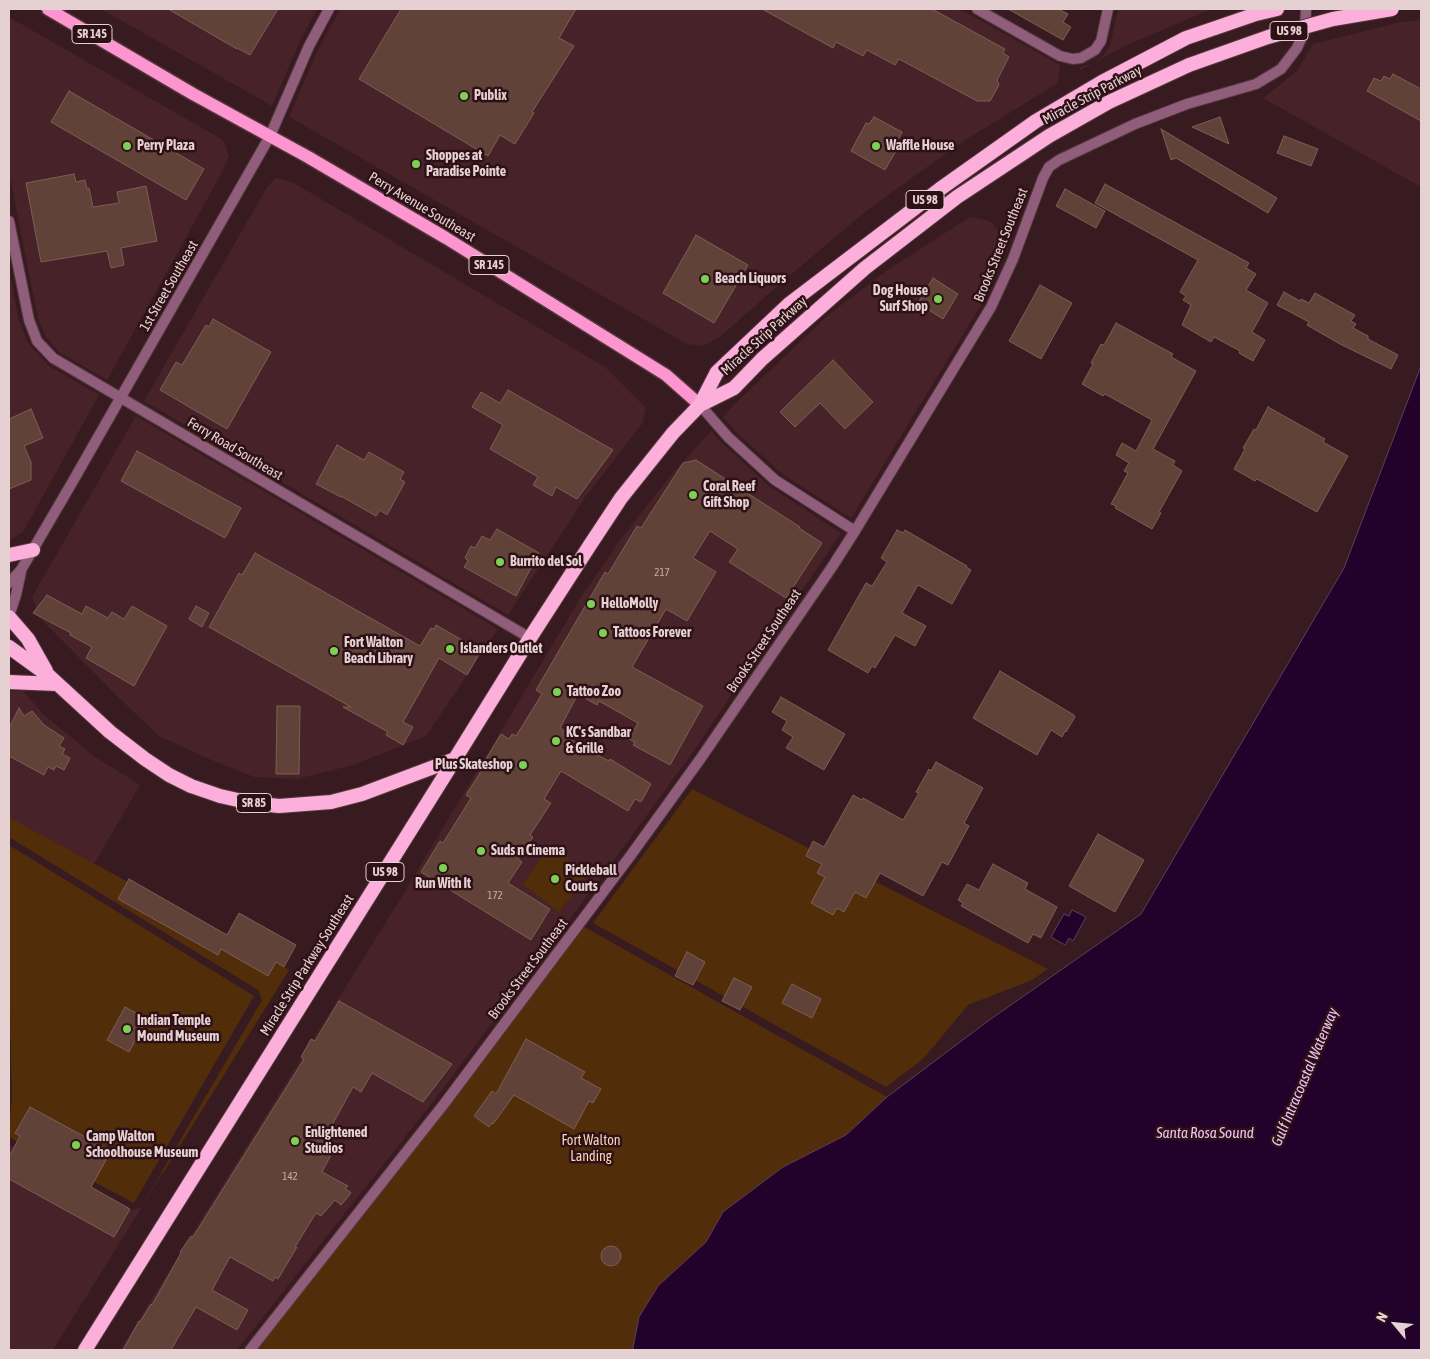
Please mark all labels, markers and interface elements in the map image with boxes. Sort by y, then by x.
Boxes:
road number: US 98 [1270,22,1308,40]
road number: SR 145 [72,24,112,44]
street label: Miracle Strip Parkway [1040,62,1144,128]
place label: Publix [474,88,507,104]
marker: Publix [458,90,470,102]
place label: Perry Plaza [137,138,195,154]
place label: Waffle House [886,138,954,154]
marker: Perry Plaza [121,140,133,152]
marker: Waffle House [870,140,882,152]
place label: Shoppes at Paradise Pointe [426,148,506,180]
marker: Shoppes at Paradise Pointe [410,158,422,170]
street label: Perry Avenue Southeast [366,168,478,246]
street label: Brooks Street Southeast [970,186,1032,304]
road number: US 98 [906,190,944,210]
street label: 1st Street Southeast [136,238,202,334]
road number: SR 145 [469,256,509,274]
place label: Beach Liquors [715,271,786,287]
marker: Beach Liquors [699,273,711,285]
place label: Dog House Surf Shop [873,283,928,316]
street label: Miracle Strip Parkway [718,293,810,379]
marker: Dog House Surf Shop [932,293,944,305]
street label: Ferry Road Southeast [184,414,286,484]
place label: Coral Reef Gift Shop [703,479,755,512]
marker: Coral Reef Gift Shop [687,489,699,501]
place label: Burrito del Sol [510,554,582,570]
marker: Burrito del Sol [494,556,506,568]
house number: 217 [654,566,670,580]
street label: Brooks Street Southeast [723,586,805,696]
place label: HelloMolly [601,596,658,612]
marker: HelloMolly [585,598,597,610]
place label: Tattoos Forever [613,625,691,641]
marker: Tattoos Forever [597,627,609,639]
place label: Fort Walton Beach Library [344,635,413,668]
place label: Islanders Outlet [460,641,542,657]
marker: Islanders Outlet [444,643,456,655]
marker: Fort Walton Beach Library [328,645,340,657]
place label: Tattoo Zoo [567,684,621,700]
marker: Tattoo Zoo [551,686,563,698]
place label: KC's Sandbar & Grille [566,725,631,758]
marker: KC's Sandbar & Grille [550,735,562,747]
place label: Plus Skateshop [435,757,513,773]
marker: Plus Skateshop [517,759,529,771]
road number: SR 85 [236,794,272,812]
place label: Suds n Cinema [491,843,565,859]
marker: Suds n Cinema [475,845,487,857]
road number: US 98 [366,862,404,882]
marker: Run With It [437,862,449,874]
place label: Pickleball Courts [565,863,617,896]
marker: Pickleball Courts [549,873,561,885]
place label: Run With It [415,876,471,892]
house number: 172 [487,889,503,903]
street label: Miracle Strip Parkway Southeast [257,891,357,1039]
street label: Brooks Street Southeast [485,915,571,1023]
water label: Gulf Intracoastal Waterway [1268,1005,1342,1149]
place label: Indian Temple Mound Museum [137,1013,219,1046]
marker: Indian Temple Mound Museum [121,1023,133,1035]
water label: Santa Rosa Sound [1156,1124,1254,1142]
place label: Enlightened Studios [305,1125,367,1158]
place label: Camp Walton Schoolhouse Museum [86,1129,198,1162]
park label: Fort Walton Landing [561,1133,621,1166]
marker: Enlightened Studios [289,1135,301,1147]
marker: Camp Walton Schoolhouse Museum [70,1139,82,1151]
house number: 142 [282,1170,298,1184]
north arrow [1370,1299,1420,1349]
text: N [1373,1310,1391,1324]

